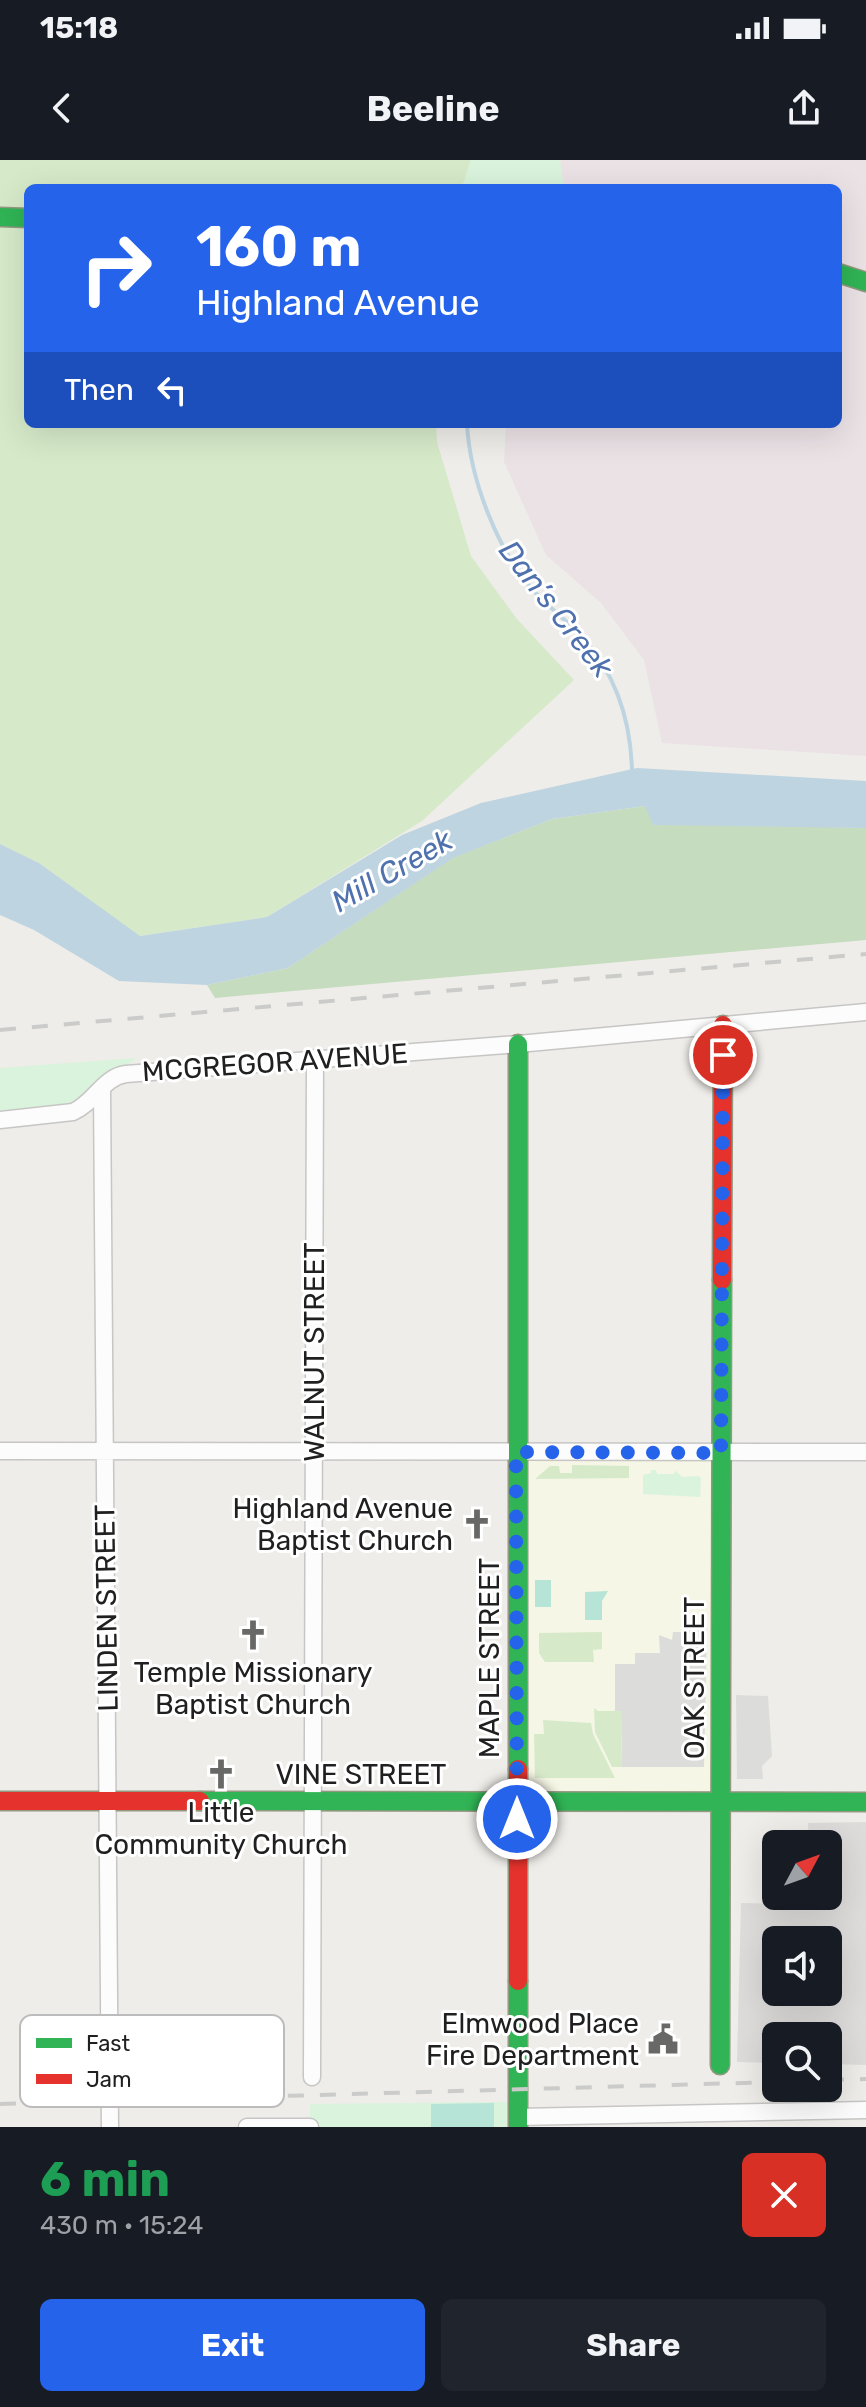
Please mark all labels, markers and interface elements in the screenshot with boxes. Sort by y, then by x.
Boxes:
text: 15:18 [40,10,118,46]
icon: back [40,86,84,130]
icon: share [782,86,826,130]
text: Beeline [366,87,500,130]
text: 160 m [196,214,362,280]
icon: right [64,216,168,320]
text: Highland Avenue [196,281,480,324]
icon: left [150,368,194,412]
text: Then [64,372,134,408]
water label: Dan’s Creek [491,533,621,685]
water label: Mill Creek [325,822,459,920]
pin [689,1021,757,1089]
icon: arrive [701,1033,745,1077]
street label: MCGREGOR AVENUE [141,1037,409,1088]
street label: WALNUT STREET [298,1242,331,1462]
place label: Highland Avenue Baptist Church [232,1492,453,1557]
street label: LINDEN STREET [88,1504,125,1712]
church icon: Highland Avenue Baptist Church [460,1507,494,1541]
street label: MAPLE STREET [473,1558,506,1758]
street label: OAK STREET [678,1597,711,1759]
church icon: Temple Missionary Baptist Church [236,1618,270,1652]
place label: Temple Missionary Baptist Church [133,1656,373,1721]
church icon: Little Community Church [204,1757,238,1791]
street label: VINE STREET [275,1758,447,1791]
position arrow [475,1777,559,1861]
place label: Little Community Church [94,1796,348,1861]
north arrow [762,1830,842,1910]
map controls [762,1830,842,2102]
button: sound [762,1926,842,2006]
place label: Elmwood Place Fire Department [426,2007,639,2072]
legend [20,2015,284,2107]
public building icon: Elmwood Place Fire Department [646,2022,680,2056]
button: search [762,2022,842,2102]
text: Fast [86,2030,131,2057]
text: Jam [86,2066,132,2093]
text: 6 min [40,2151,170,2208]
button: close [742,2153,826,2237]
text: 430 m · 15:24 [40,2210,203,2241]
button: Exit [40,2299,425,2391]
button: Share [441,2299,826,2391]

